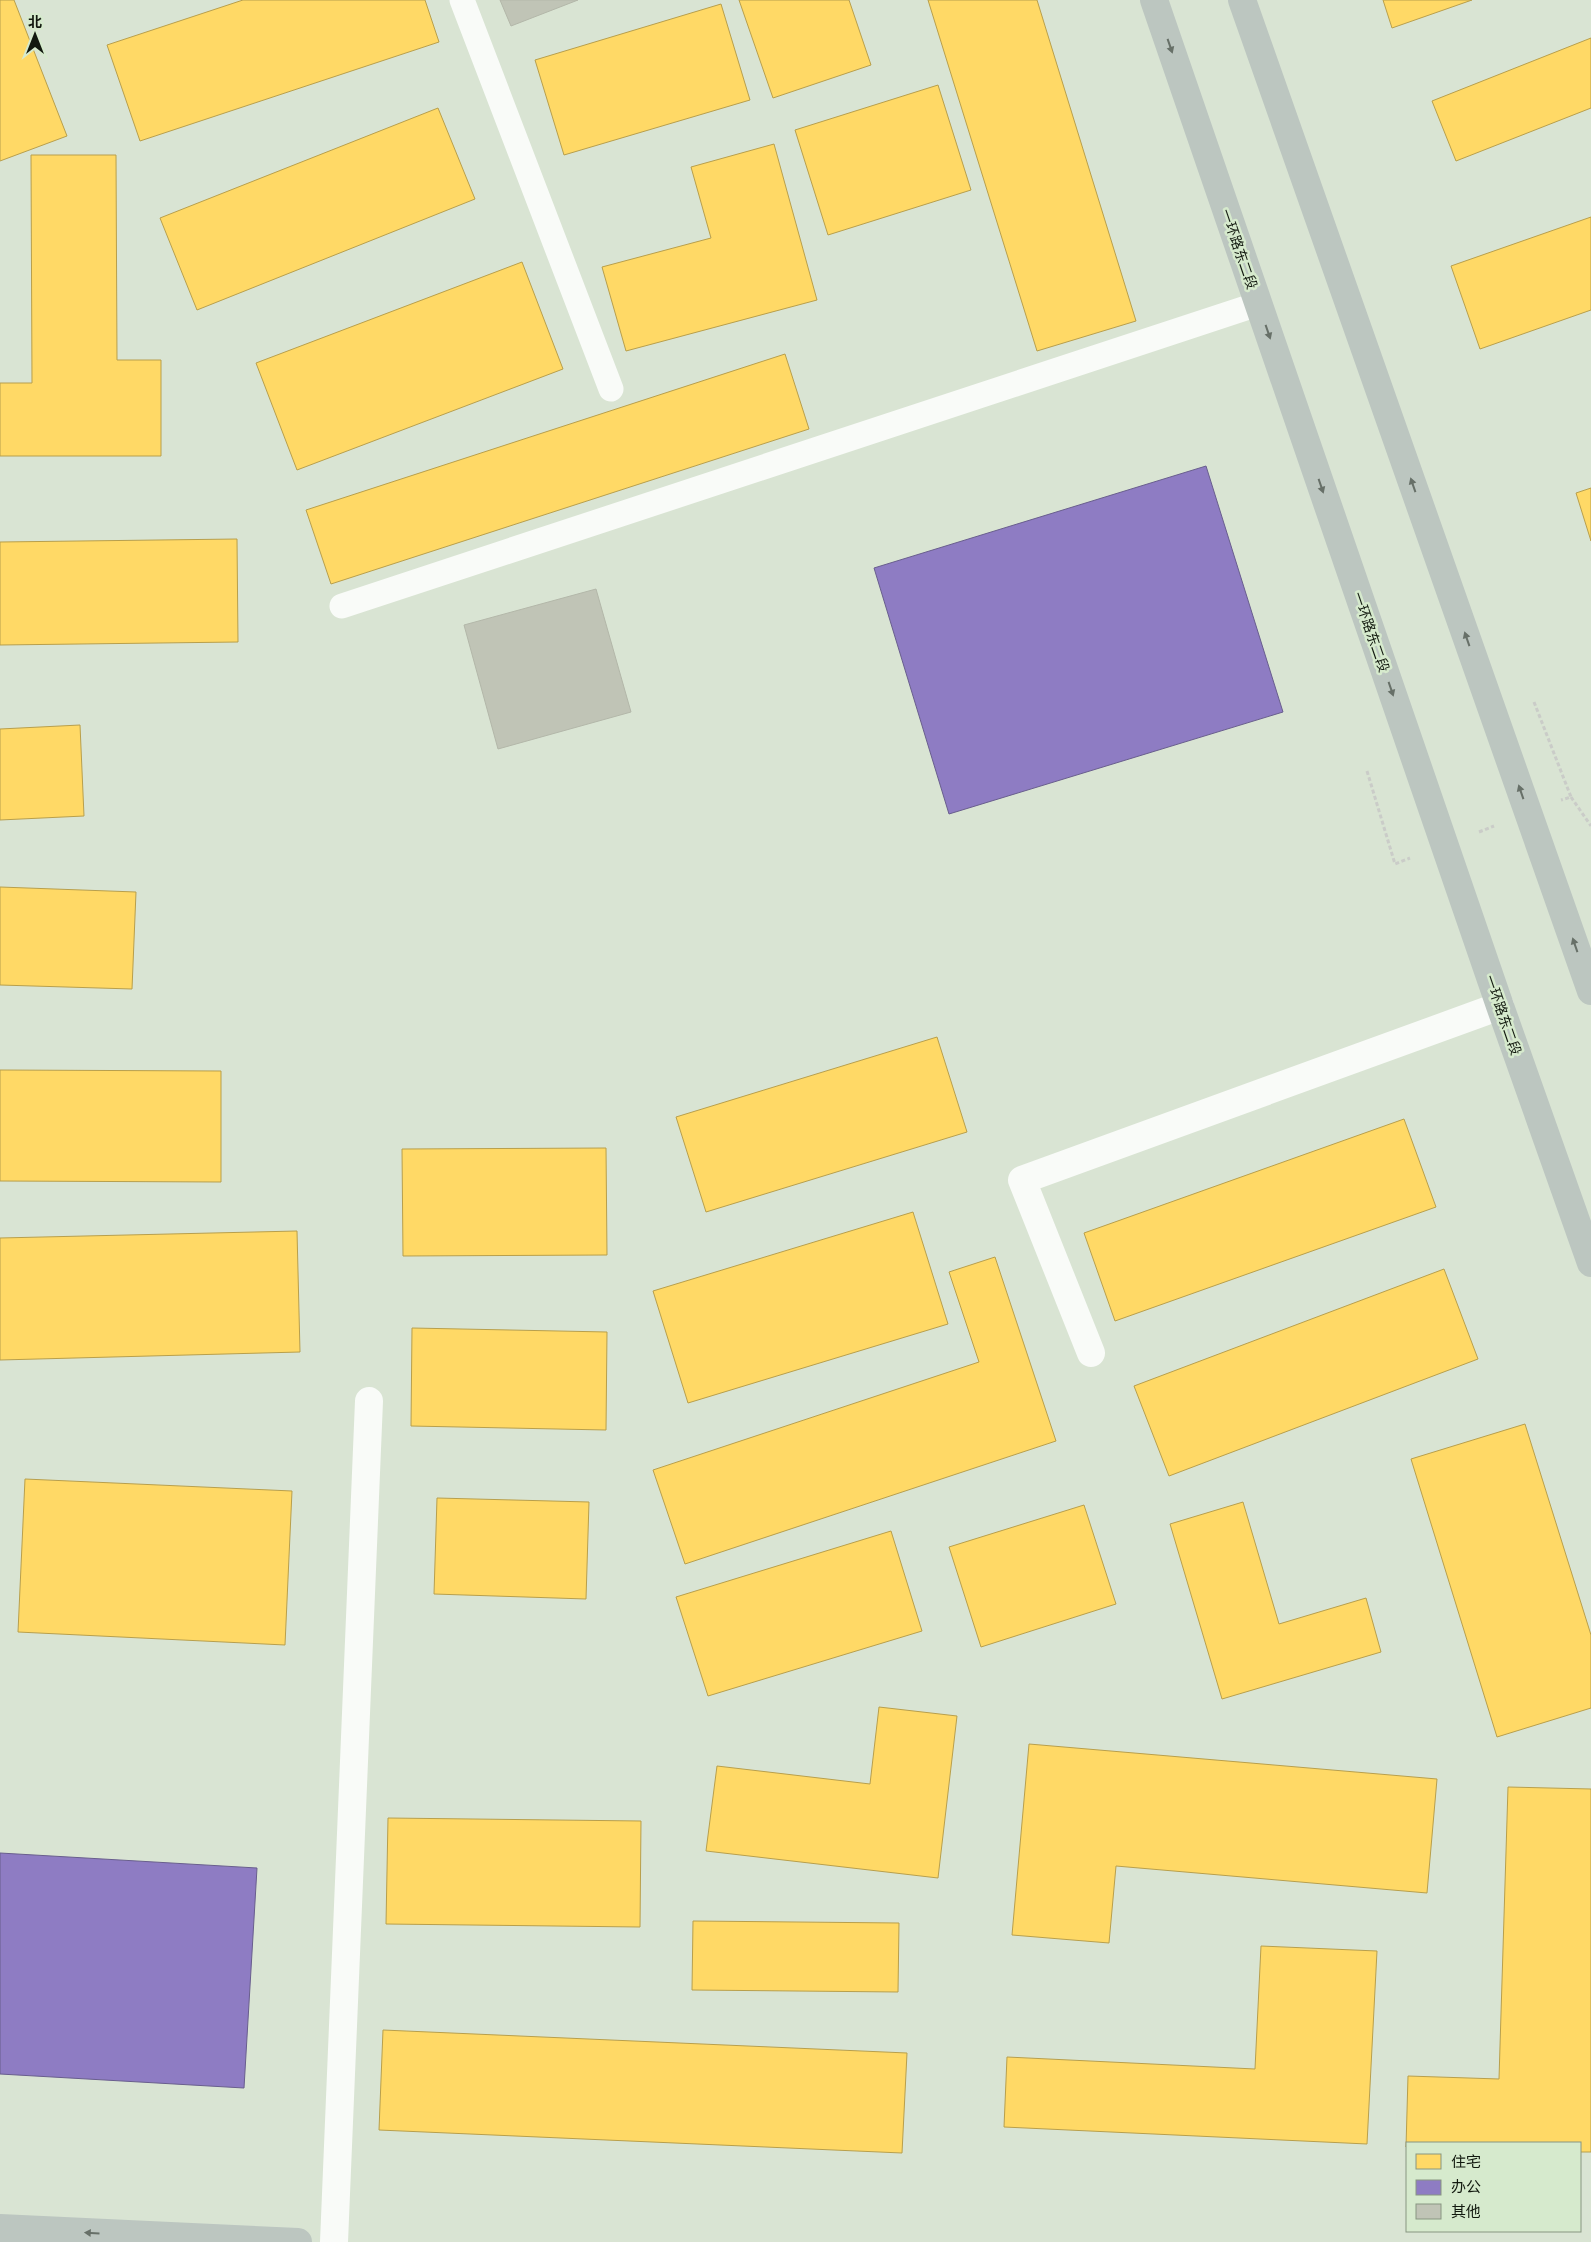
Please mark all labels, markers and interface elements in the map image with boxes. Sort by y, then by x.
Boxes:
north arrow [10,10,60,60]
text: 北 [28,14,42,31]
one-way arrow [1166,39,1174,54]
street label: 一环路东二段 [1217,207,1260,292]
one-way arrow [1264,325,1272,340]
one-way arrow [1318,478,1325,493]
one-way arrow [1409,478,1416,493]
street label: 一环路东二段 [1349,590,1392,675]
one-way arrow [1463,631,1470,646]
one-way arrow [1387,682,1395,697]
one-way arrow [1517,784,1525,799]
one-way arrow [1571,937,1579,952]
street label: 一环路东二段 [1481,973,1524,1058]
legend [1406,2142,1581,2232]
text: 住宅 [1451,2153,1481,2171]
text: 办公 [1451,2178,1481,2196]
text: 其他 [1451,2203,1481,2221]
one-way arrow [84,2228,100,2236]

